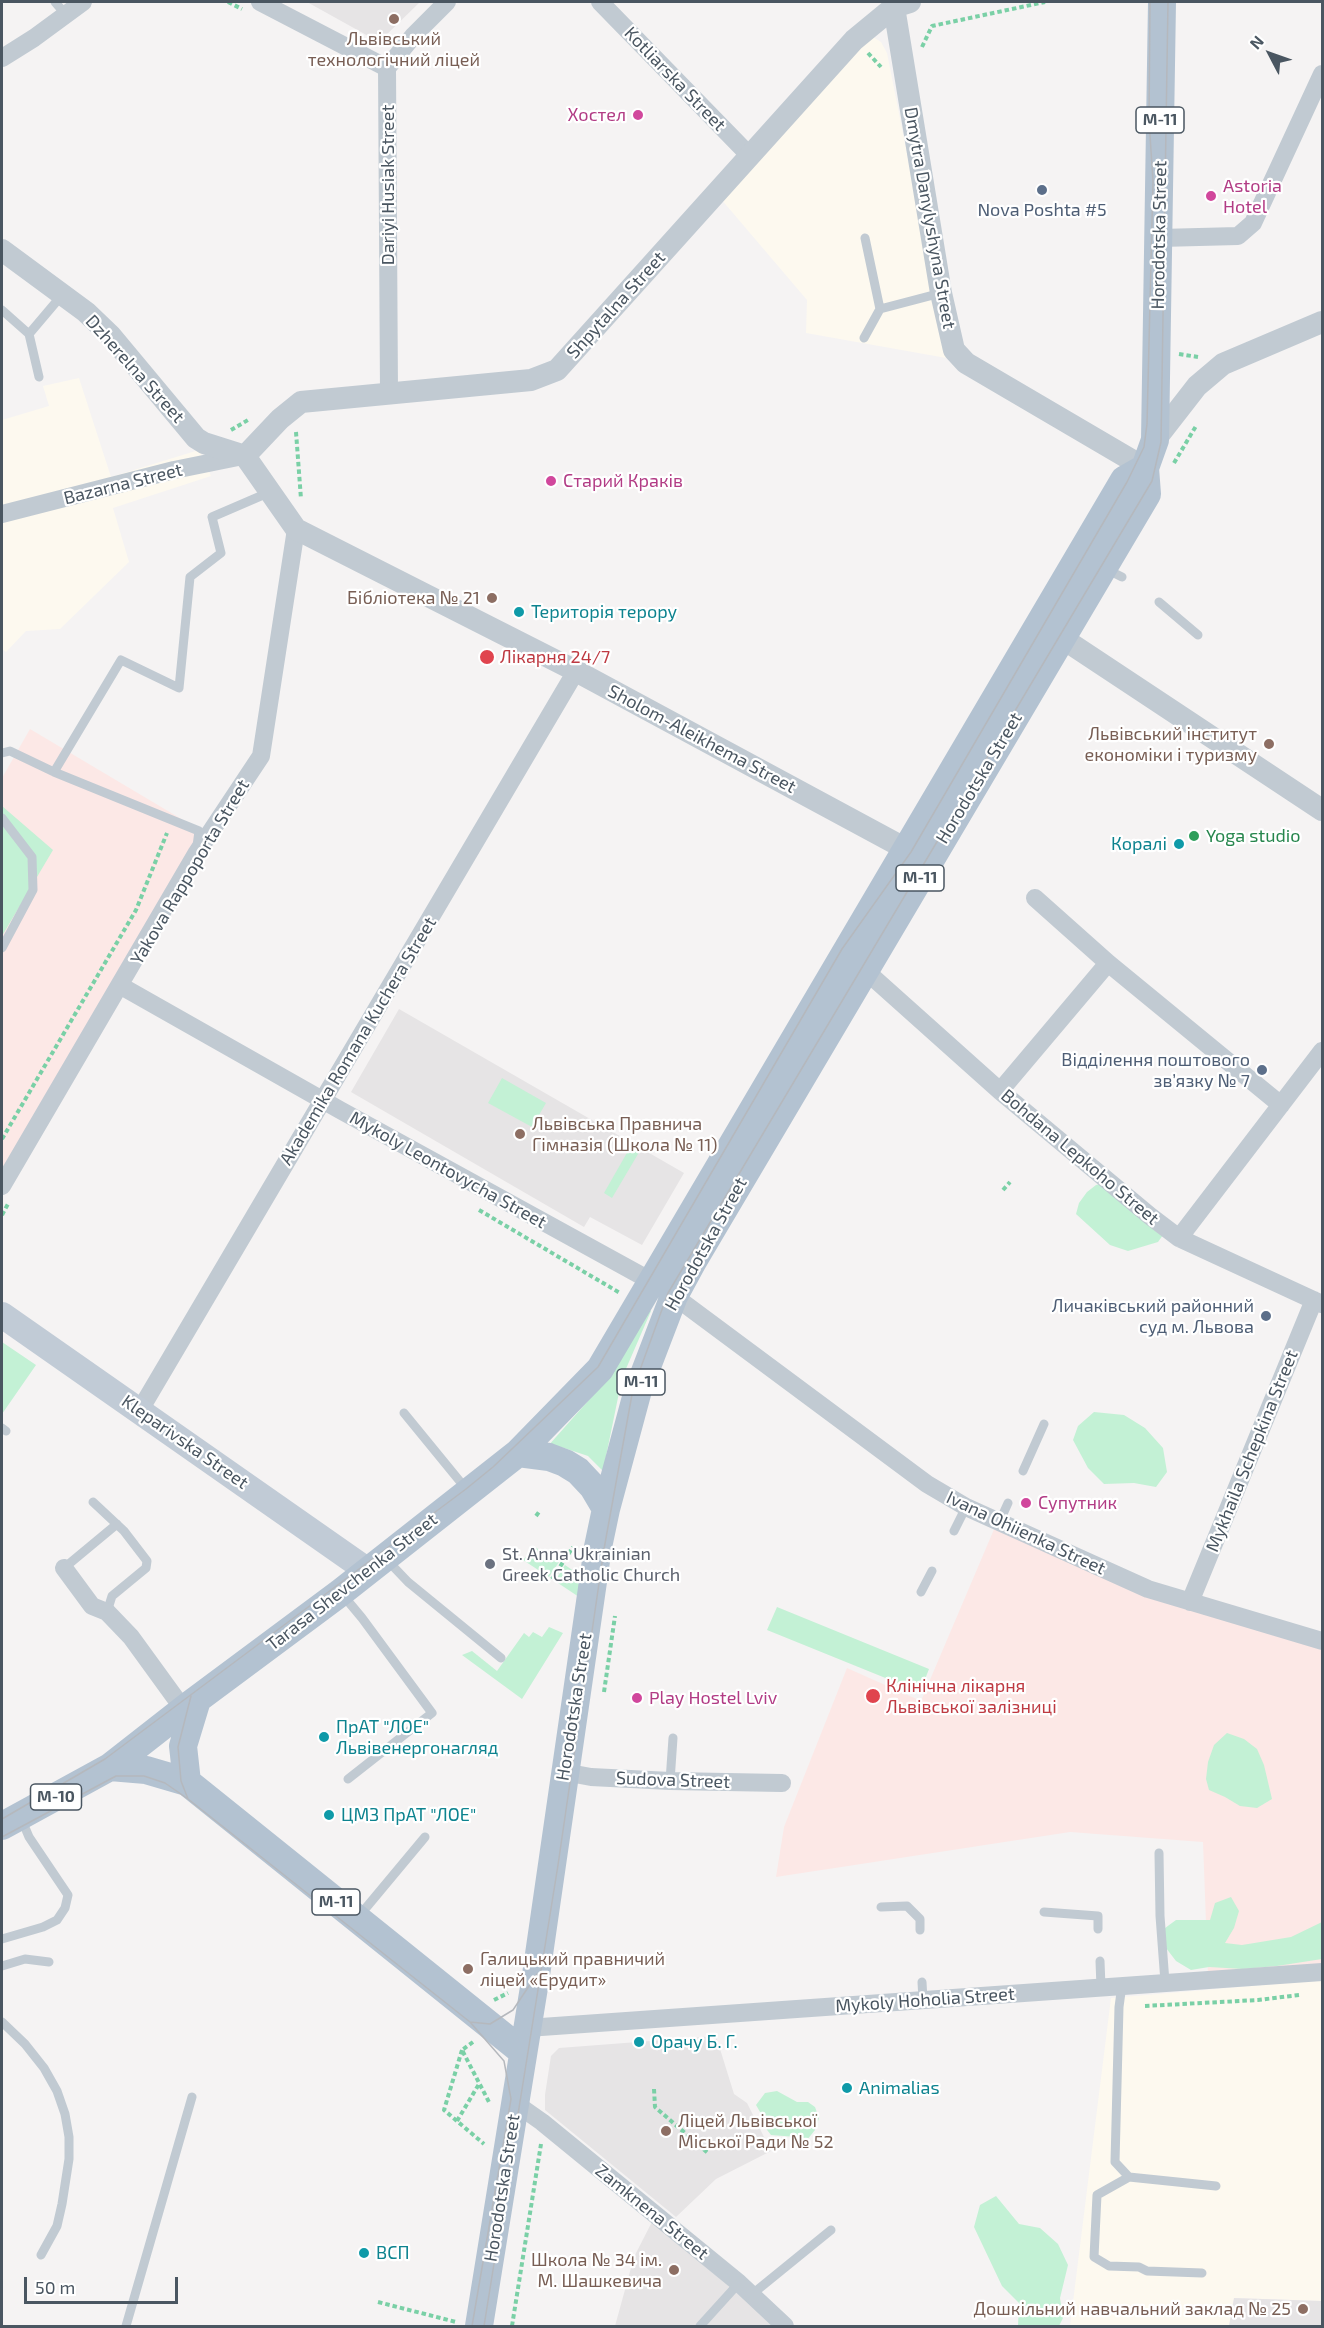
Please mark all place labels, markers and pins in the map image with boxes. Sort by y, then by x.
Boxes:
marker: Львівський технологічний ліцей [387,12,401,26]
place label: Львівський технологічний ліцей [308,28,480,70]
place label: Хостел [568,104,626,126]
marker: Хостел [631,108,645,122]
place label: Astoria Hotel [1223,175,1282,218]
marker: Nova Poshta #5 [1035,183,1049,197]
marker: Astoria Hotel [1204,189,1218,203]
place label: Nova Poshta #5 [977,199,1107,221]
place label: Старий Краків [563,470,683,492]
marker: Старий Краків [544,474,558,488]
place label: Бібліотека № 21 [347,587,480,609]
marker: Бібліотека № 21 [485,591,499,605]
place label: Територія терору [531,601,677,623]
marker: Територія терору [512,605,526,619]
place label: Лікарня 24/7 [500,646,610,668]
marker: Лікарня 24/7 [478,648,496,666]
place label: Львівський інститут економіки і туризму [1085,723,1257,766]
marker: Львівський інститут економіки і туризму [1262,737,1276,751]
place label: Yoga studio [1206,825,1300,847]
marker: Yoga studio [1187,829,1201,843]
place label: Коралі [1111,833,1167,855]
marker: Коралі [1172,837,1186,851]
place label: Відділення поштового зв’язку № 7 [1061,1049,1250,1092]
marker: Відділення поштового зв’язку № 7 [1255,1063,1269,1077]
place label: Львівська Правнича Гімназія (Школа № 11) [532,1113,718,1156]
marker: Львівська Правнича Гімназія (Школа № 11) [513,1127,527,1141]
place label: Личаківський районний суд м. Львова [1052,1295,1254,1338]
marker: Личаківський районний суд м. Львова [1259,1309,1273,1323]
place label: Супутник [1038,1492,1117,1514]
marker: Супутник [1019,1496,1033,1510]
place label: St. Anna Ukrainian Greek Catholic Church [502,1543,680,1586]
marker: St. Anna Ukrainian Greek Catholic Church [483,1557,497,1571]
place label: Клінічна лікарня Львівської залізниці [886,1675,1057,1718]
place label: Play Hostel Lviv [649,1687,777,1709]
marker: Клінічна лікарня Львівської залізниці [864,1687,882,1705]
marker: Play Hostel Lviv [630,1691,644,1705]
place label: ПрАТ "ЛОЕ" Львівенергонагляд [336,1716,498,1758]
marker: ПрАТ "ЛОЕ" Львівенергонагляд [317,1730,331,1744]
place label: ЦМЗ ПрАТ "ЛОЕ" [341,1804,476,1826]
marker: ЦМЗ ПрАТ "ЛОЕ" [322,1808,336,1822]
place label: Галицький правничий ліцей «Ерудит» [480,1948,665,1990]
marker: Галицький правничий ліцей «Ерудит» [461,1962,475,1976]
place label: Орачу Б. Г. [651,2031,738,2053]
marker: Орачу Б. Г. [632,2035,646,2049]
place label: Animalias [859,2077,940,2099]
marker: Animalias [840,2081,854,2095]
place label: Ліцей Львівської Міської Ради № 52 [678,2110,834,2152]
marker: Ліцей Львівської Міської Ради № 52 [659,2124,673,2138]
place label: ВСП [376,2242,409,2264]
marker: ВСП [357,2246,371,2260]
place label: Школа № 34 ім. М. Шашкевича [531,2249,662,2292]
marker: Школа № 34 ім. М. Шашкевича [667,2263,681,2277]
place label: Дошкільний навчальний заклад № 25 [973,2298,1291,2320]
marker: Дошкільний навчальний заклад № 25 [1296,2302,1310,2316]

